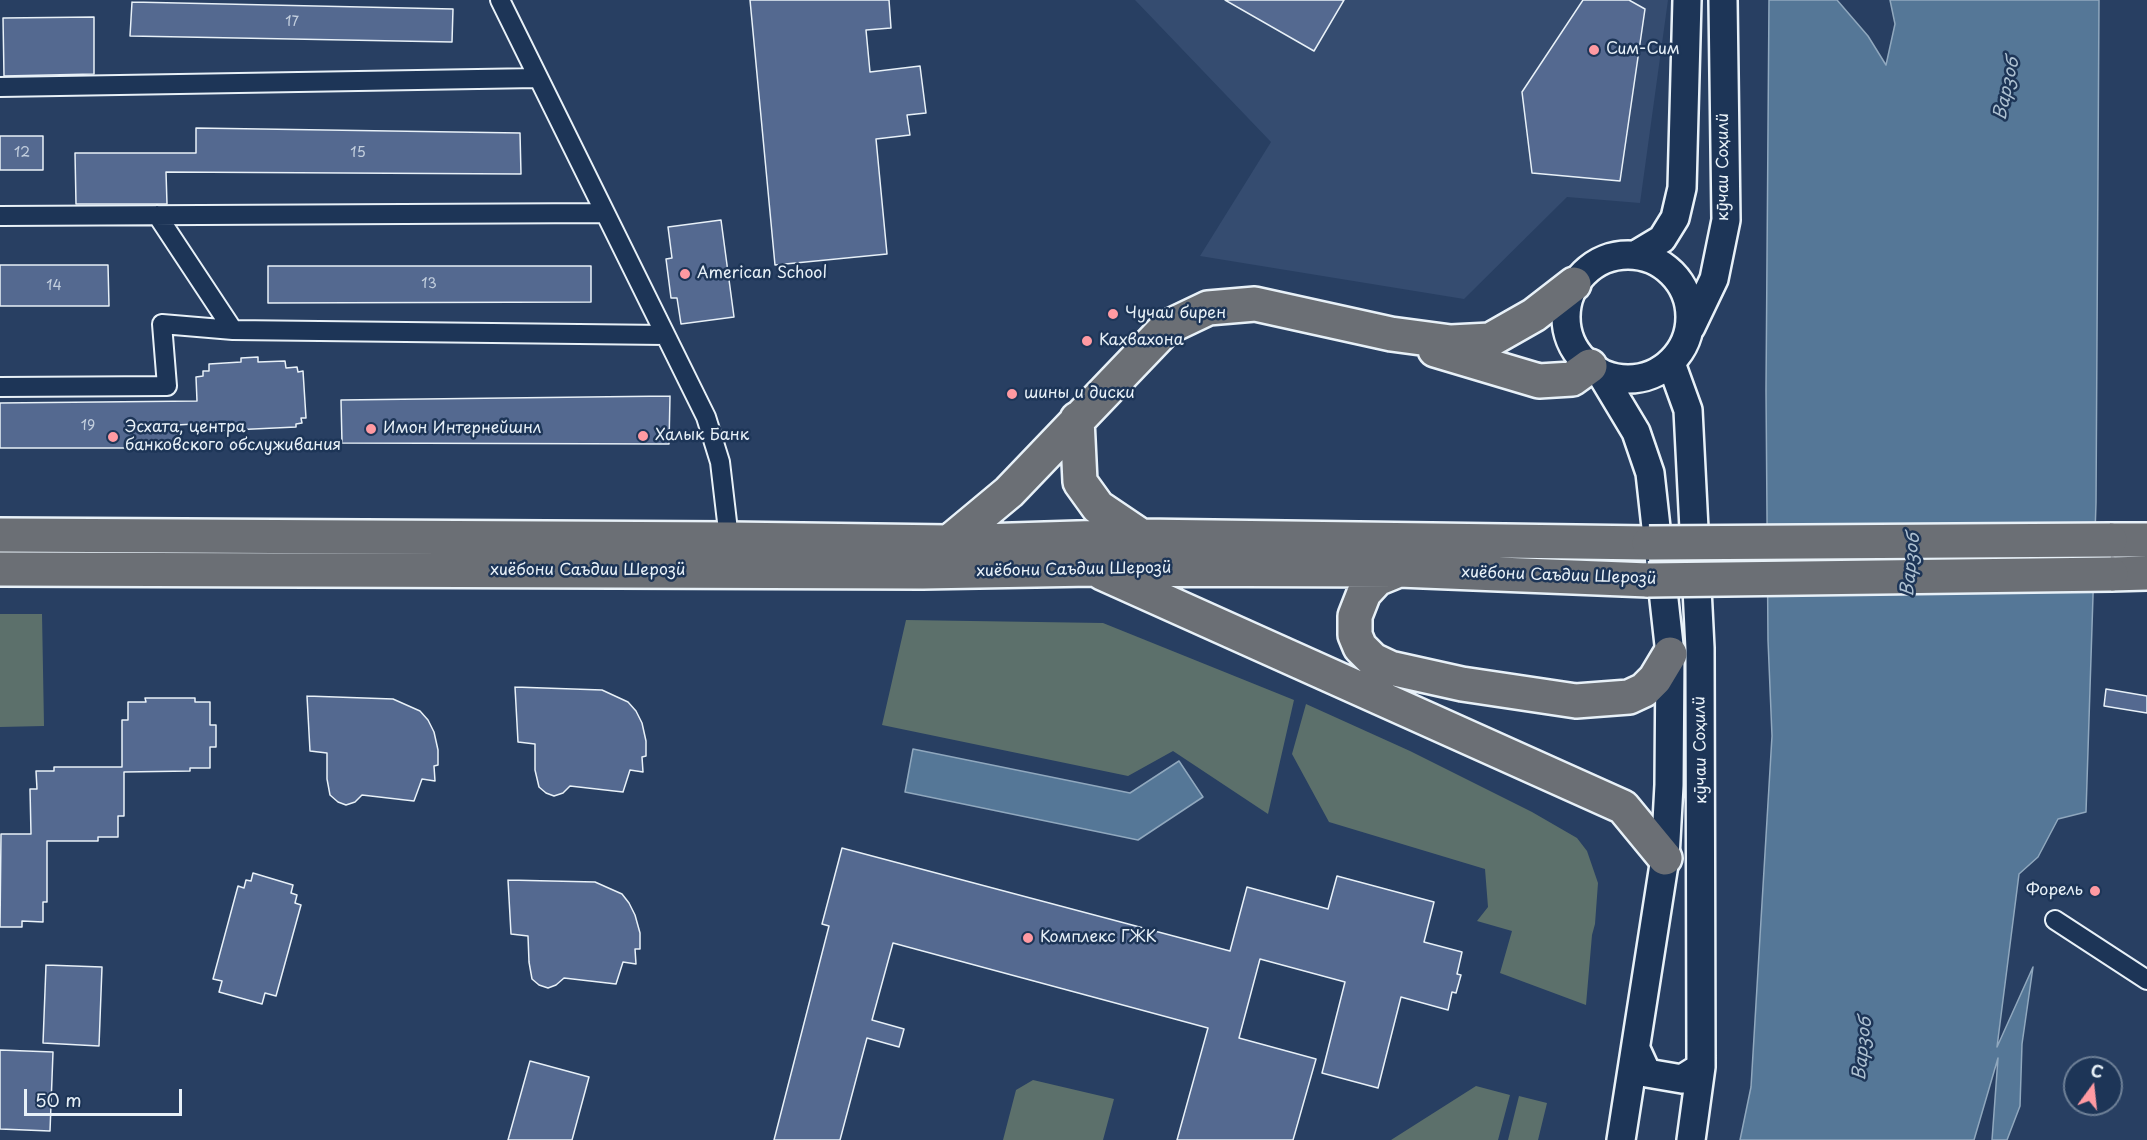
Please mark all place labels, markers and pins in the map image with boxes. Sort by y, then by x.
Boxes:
place label: Сим-Сим [1606,40,1680,60]
marker: Сим-Сим [1587,43,1601,57]
place label: American School [697,264,827,284]
marker: American School [678,267,692,281]
place label: Чучаи бирен [1125,304,1226,324]
marker: Чучаи бирен [1106,307,1120,321]
place label: Кахвахона [1099,331,1184,351]
marker: Кахвахона [1080,334,1094,348]
place label: шины и диски [1024,384,1135,404]
marker: шины и диски [1005,387,1019,401]
place label: Эсхата, центра банковского обслуживания [125,418,341,456]
place label: Имон Интернейшнл [383,419,541,439]
marker: Имон Интернейшнл [364,422,378,436]
place label: Халык Банк [655,426,749,446]
marker: Халык Банк [636,429,650,443]
marker: Эсхата, центра банковского обслуживания [106,430,120,444]
place label: Форель [2026,881,2083,901]
marker: Форель [2088,884,2102,898]
place label: Комплекс ГЖК [1040,928,1157,948]
marker: Комплекс ГЖК [1021,931,1035,945]

